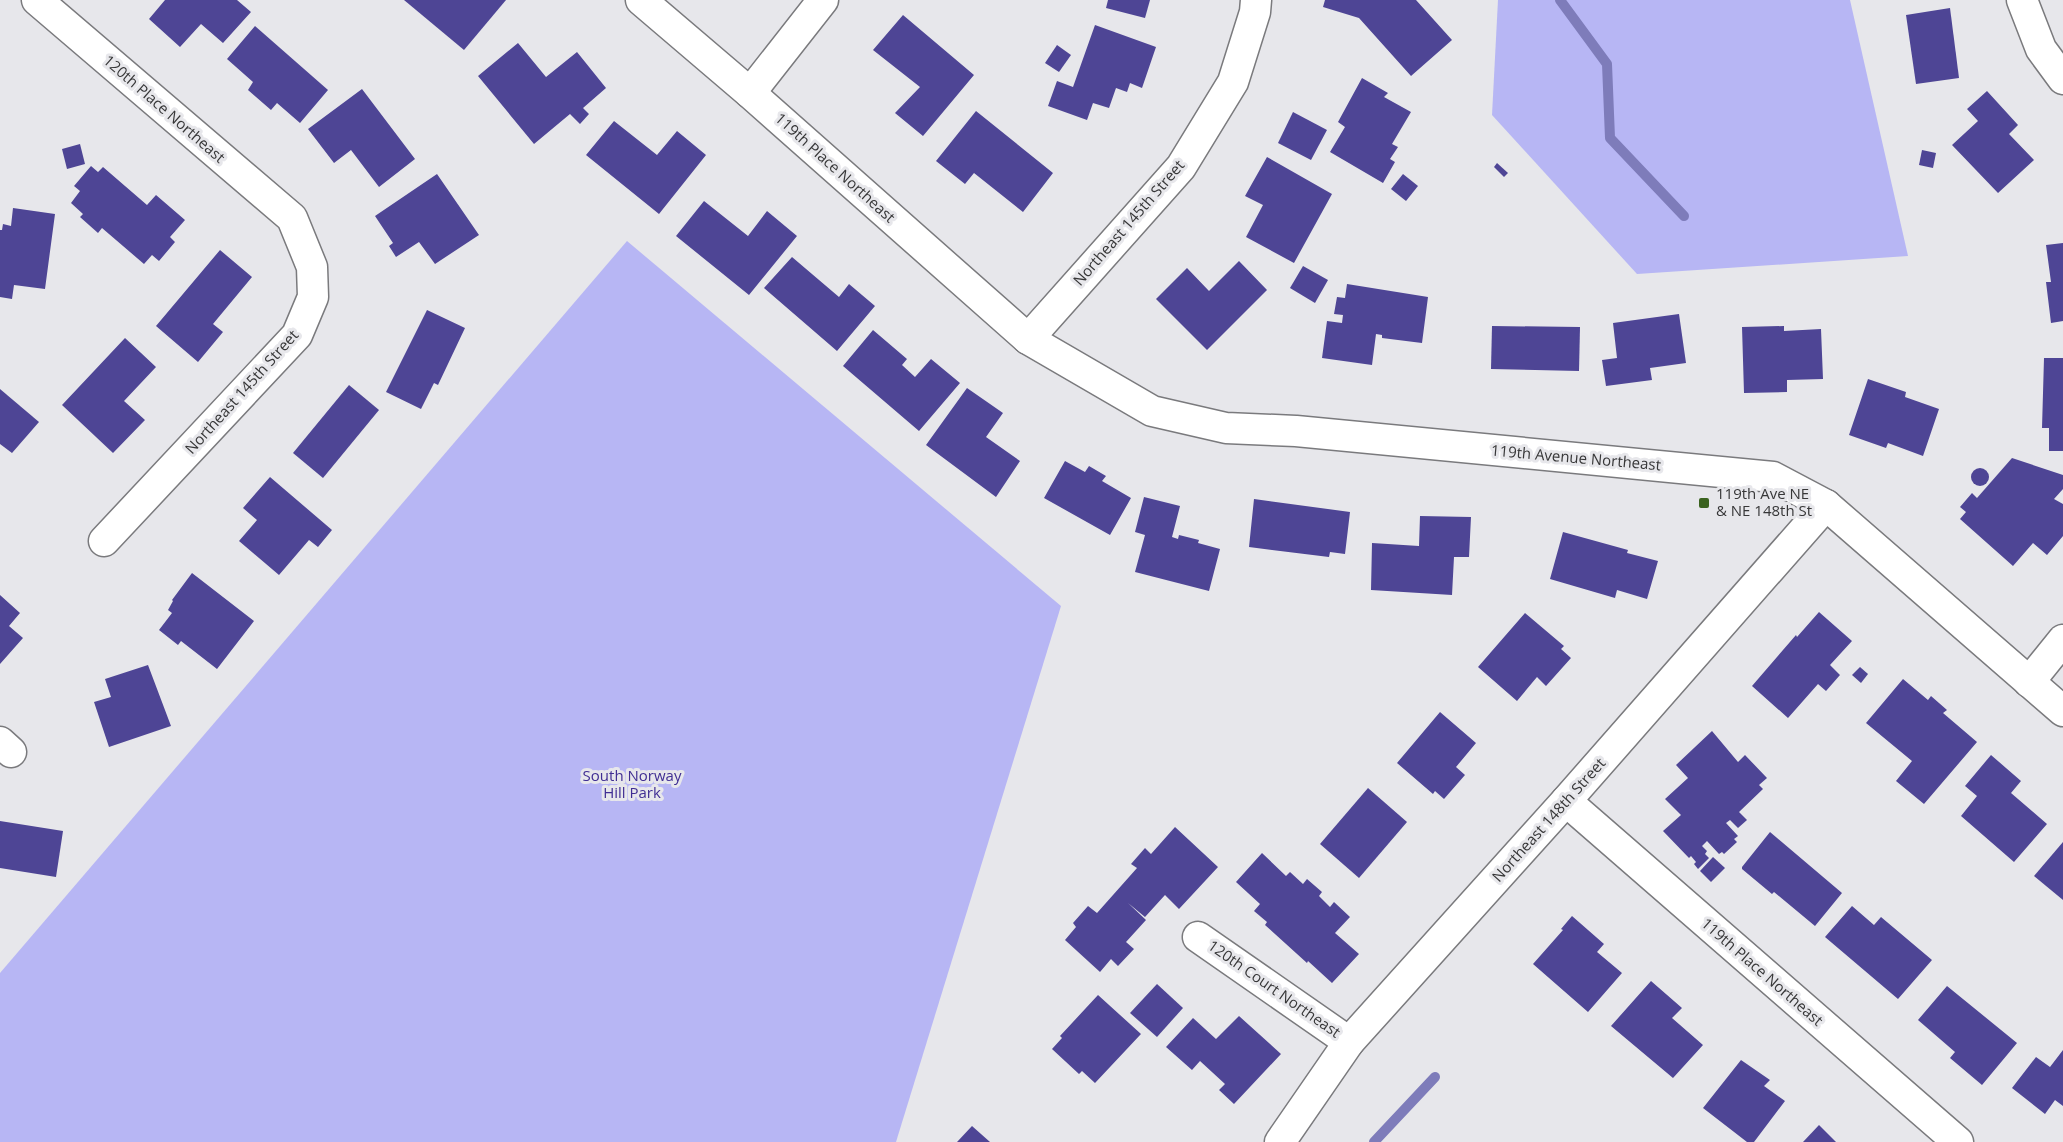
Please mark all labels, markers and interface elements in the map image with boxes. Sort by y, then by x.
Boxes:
street label: 120th Place Northeast [100,50,230,167]
street label: 119th Place Northeast [771,108,900,227]
street label: Northeast 145th Street [1068,155,1188,289]
street label: Northeast 145th Street [180,325,302,458]
street label: 119th Avenue Northeast [1490,440,1662,474]
place label: 119th Ave NE & NE 148th St [1716,483,1812,520]
marker: 119th Ave NE & NE 148th St [1697,496,1711,510]
street label: Northeast 148th Street [1487,753,1609,886]
park label: South Norway Hill Park [583,765,682,802]
street label: 119th Place Northeast [1698,913,1828,1030]
street label: 120th Court Northeast [1204,935,1345,1042]

